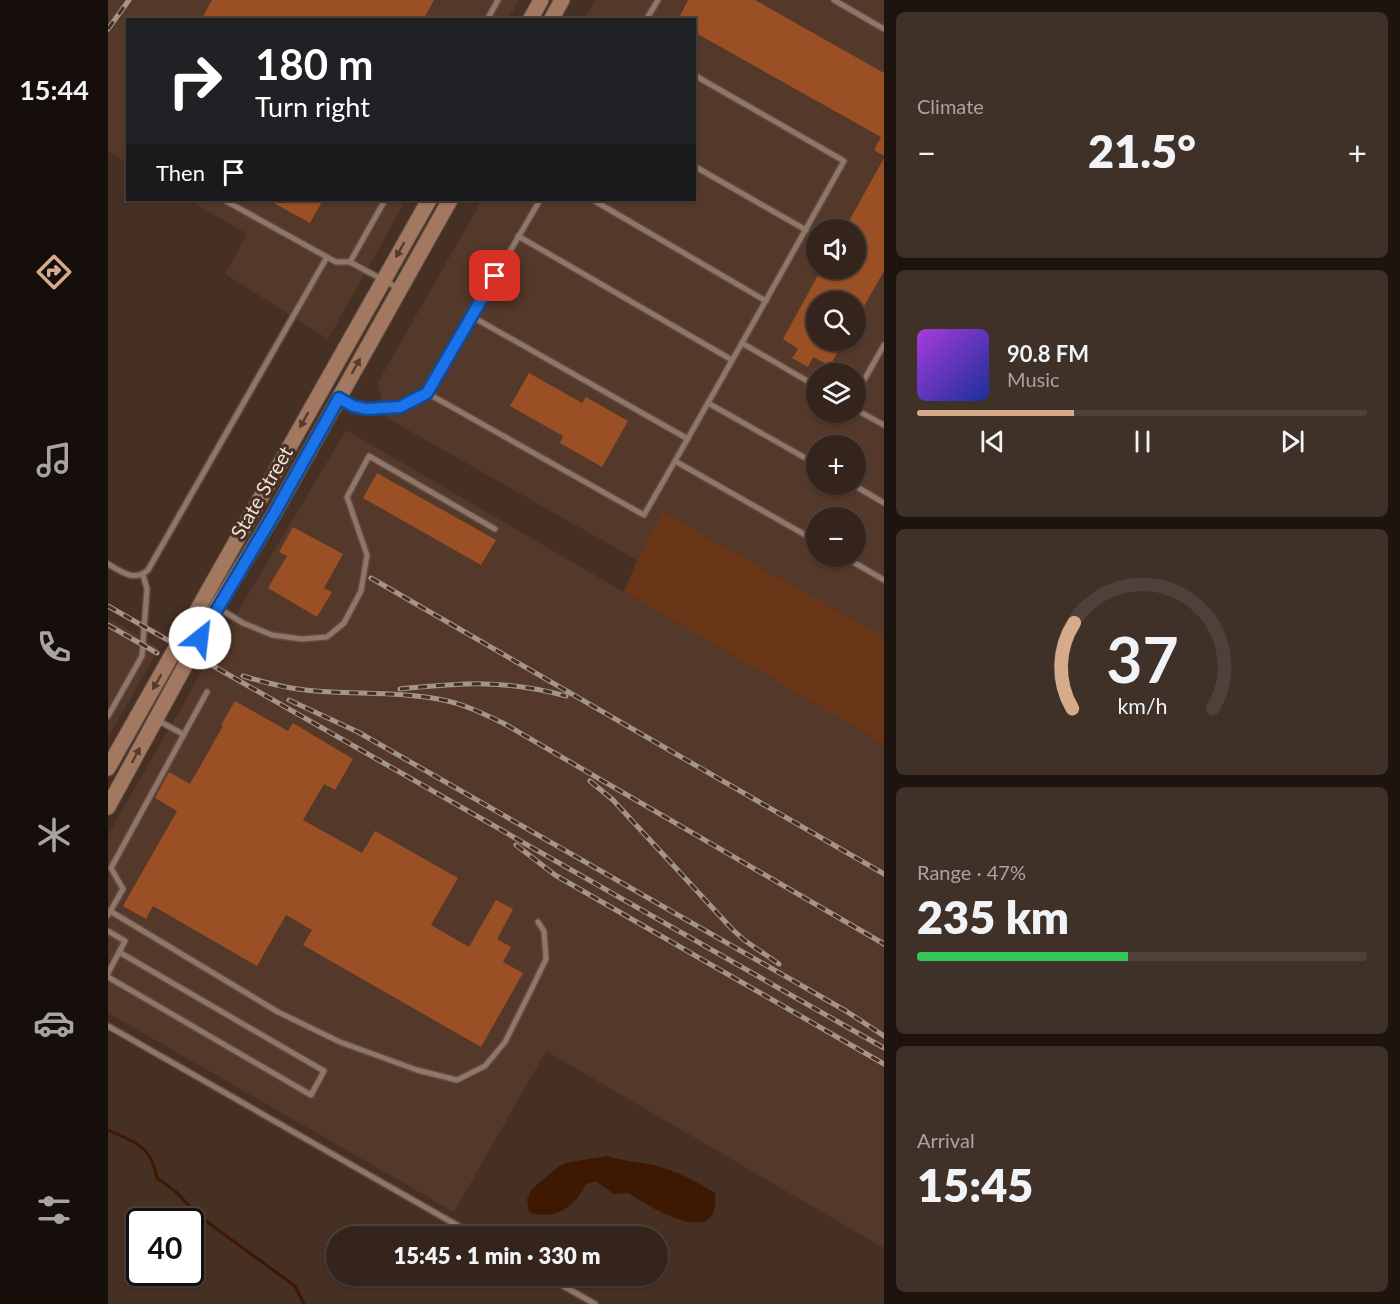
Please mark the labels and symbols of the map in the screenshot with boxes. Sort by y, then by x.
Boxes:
one-way arrow [395,242,405,259]
pin [469,250,520,301]
one-way arrow [351,358,361,375]
one-way arrow [299,412,309,429]
street label: State Street [225,441,297,543]
position arrow [168,606,232,670]
one-way arrow [152,674,162,691]
one-way arrow [131,746,141,763]
speed limit sign: 40 [126,1208,204,1286]

